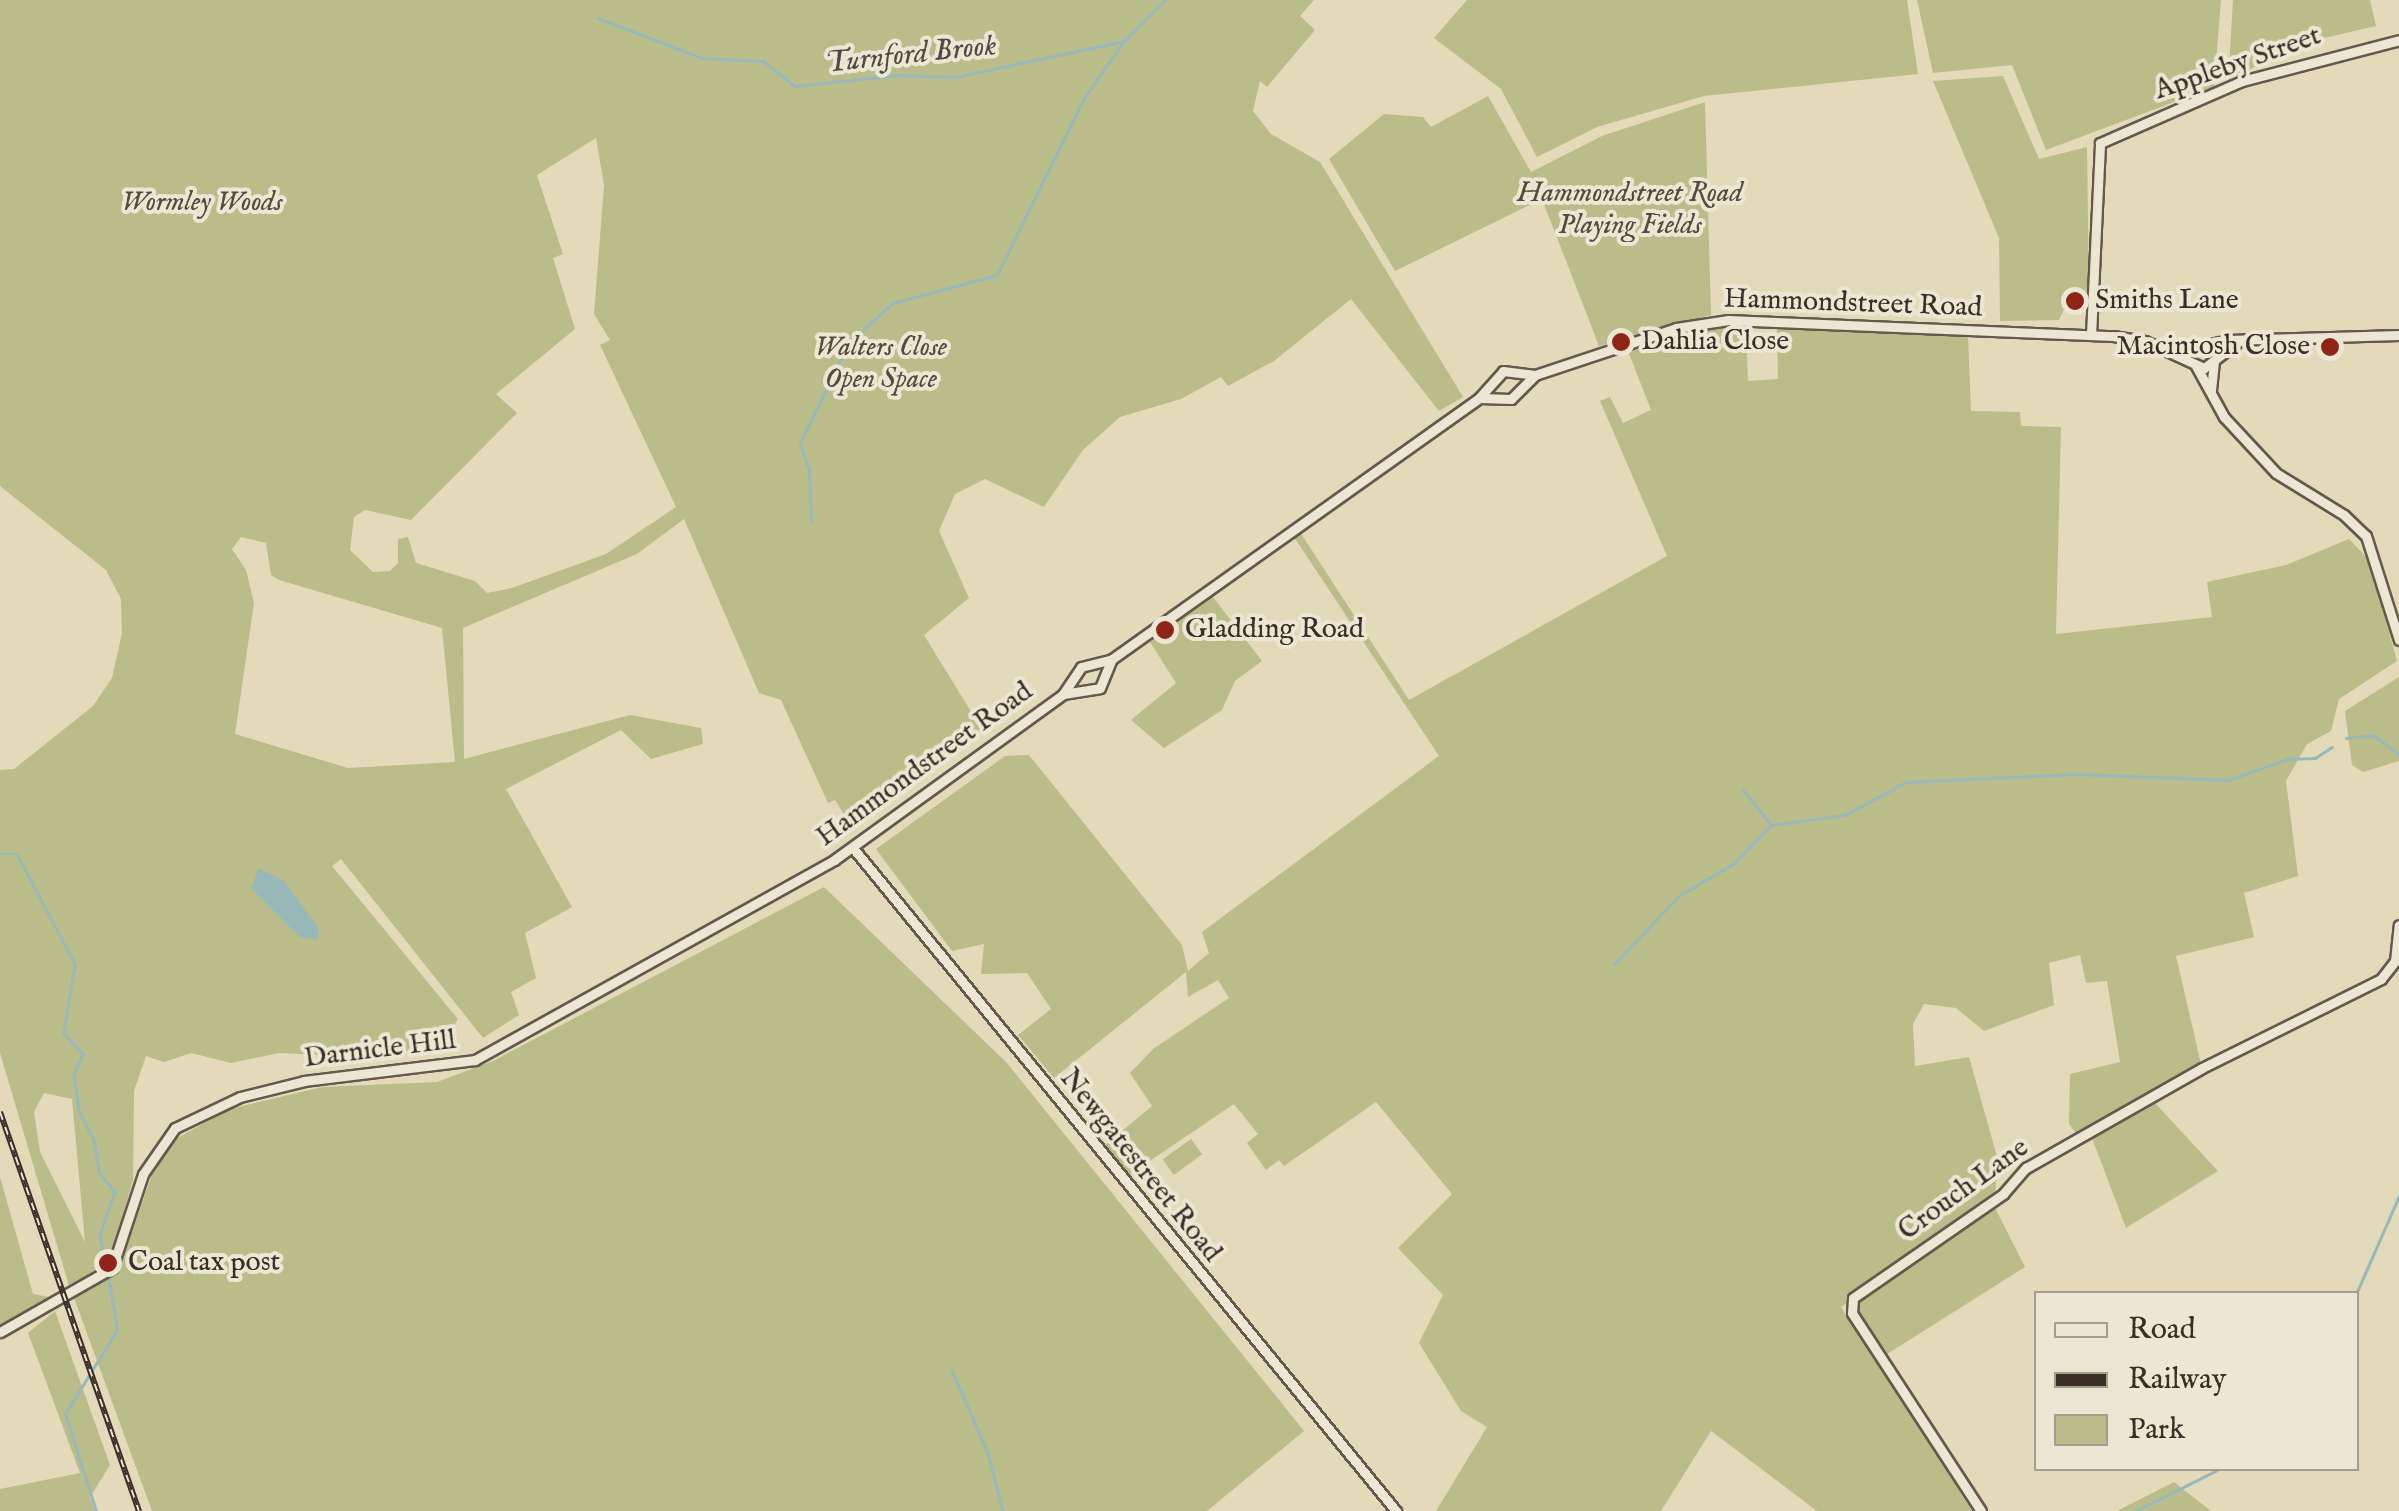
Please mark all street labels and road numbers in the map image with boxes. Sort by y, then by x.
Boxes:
street label: Appleby Street [2150,20,2326,108]
street label: Hammondstreet Road [1723,283,1983,325]
street label: Hammondstreet Road [811,675,1039,855]
street label: Darnicle Hill [302,1024,458,1076]
street label: Newgatestreet Road [1052,1063,1228,1269]
street label: Crouch Lane [1892,1132,2036,1248]

